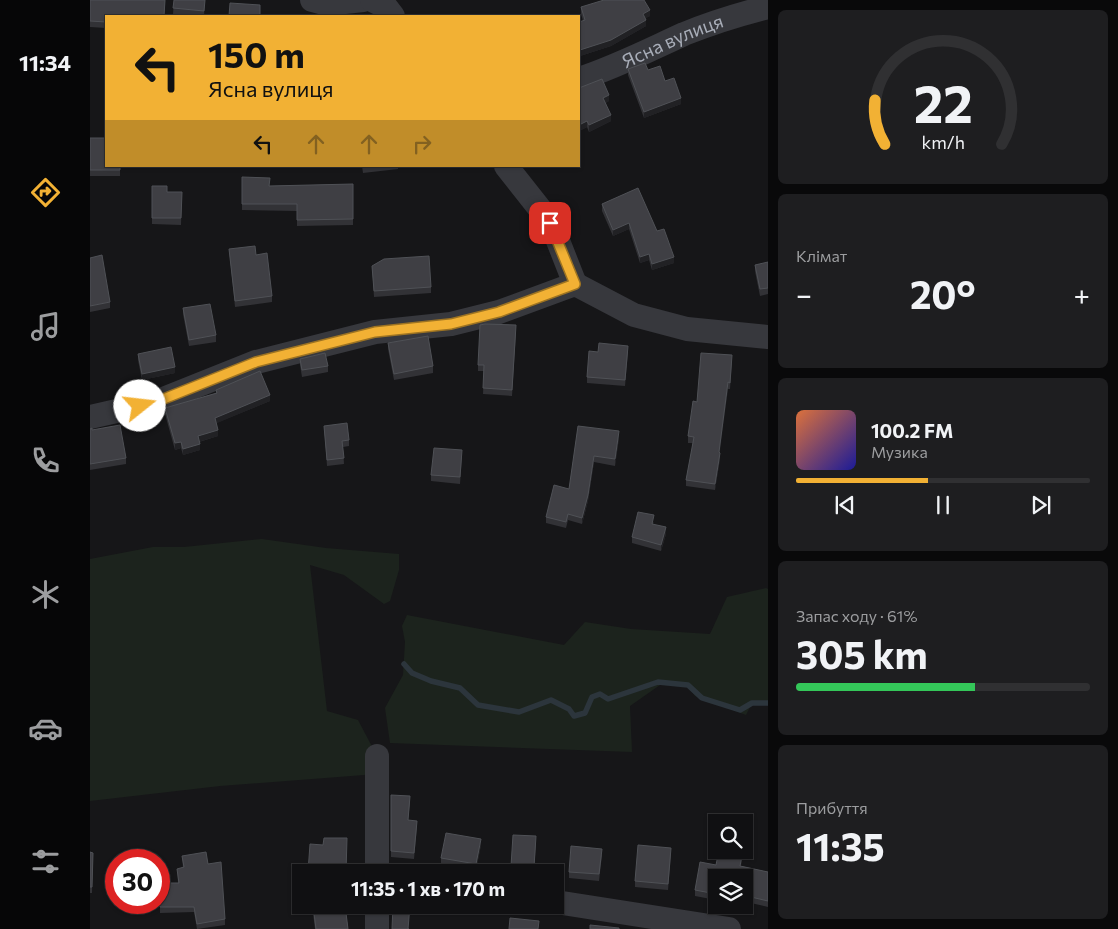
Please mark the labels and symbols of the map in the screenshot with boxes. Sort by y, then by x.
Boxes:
street label: Ясна вулиця [618,9,726,72]
pin [529,202,571,244]
position arrow [113,379,165,431]
speed limit sign: 30 [105,849,170,914]

